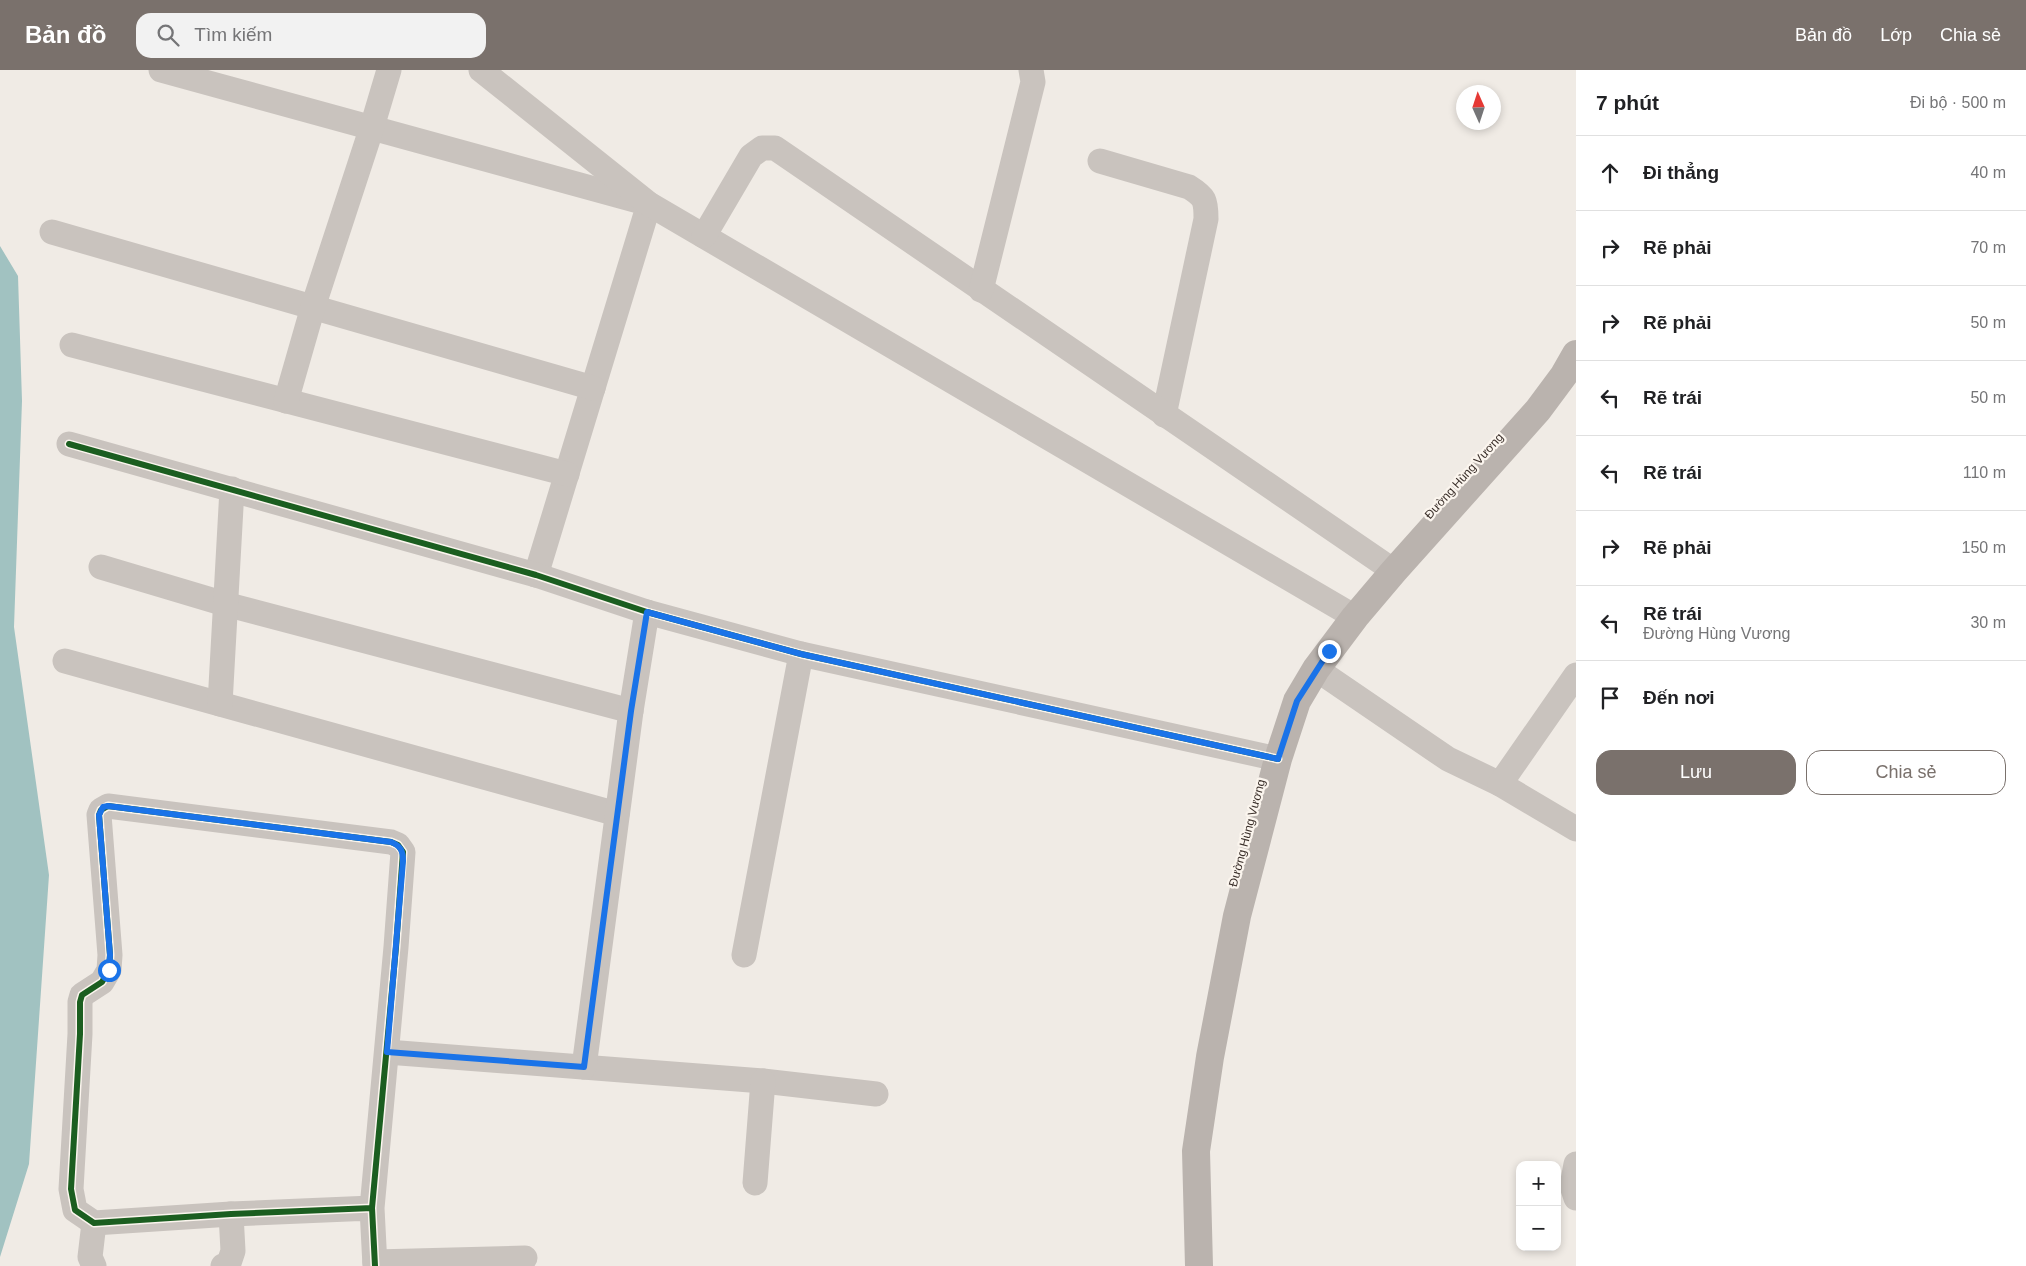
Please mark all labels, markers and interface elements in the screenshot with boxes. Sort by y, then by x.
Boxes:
search box [136,13,486,58]
text: Bản đồ [25,21,106,48]
icon: search [154,21,182,49]
text: Tìm kiếm [194,24,272,45]
text: Bản đồ [1795,25,1852,45]
text: Lớp [1880,25,1912,45]
text: Chia sẻ [1940,25,2001,45]
north arrow [1456,85,1501,130]
text: 7 phút [1596,91,1659,114]
text: Đi bộ · 500 m [1910,94,2006,111]
icon: ahead [1596,159,1624,187]
text: Đi thẳng [1643,162,1719,183]
text: 40 m [1970,164,2006,181]
icon: right [1596,234,1624,262]
text: Rẽ phải [1643,237,1712,258]
text: 70 m [1970,239,2006,256]
icon: right [1596,309,1624,337]
text: Rẽ phải [1643,312,1712,333]
text: 50 m [1970,314,2006,331]
icon: left [1596,384,1624,412]
text: Rẽ trái [1643,387,1702,408]
text: 50 m [1970,389,2006,406]
street label: Đường Hùng Vương [1422,430,1506,522]
icon: left [1596,459,1624,487]
text: Rẽ trái [1643,462,1702,483]
text: 110 m [1963,464,2006,481]
icon: right [1596,534,1624,562]
text: Rẽ phải [1643,537,1712,558]
text: 150 m [1962,539,2006,556]
text: Rẽ trái [1643,603,1702,624]
icon: left [1596,609,1624,637]
text: 30 m [1970,614,2006,631]
text: Đường Hùng Vương [1643,625,1790,642]
route end [1318,640,1341,663]
icon: arrive [1596,684,1624,712]
text: Đến nơi [1643,687,1715,708]
button: Lưu [1596,750,1796,795]
button: Chia sẻ [1806,750,2006,795]
street label: Đường Hùng Vương [1226,778,1268,888]
route start [98,959,121,982]
map controls [1516,1161,1561,1251]
button: + [1516,1161,1561,1206]
button: − [1516,1206,1561,1251]

